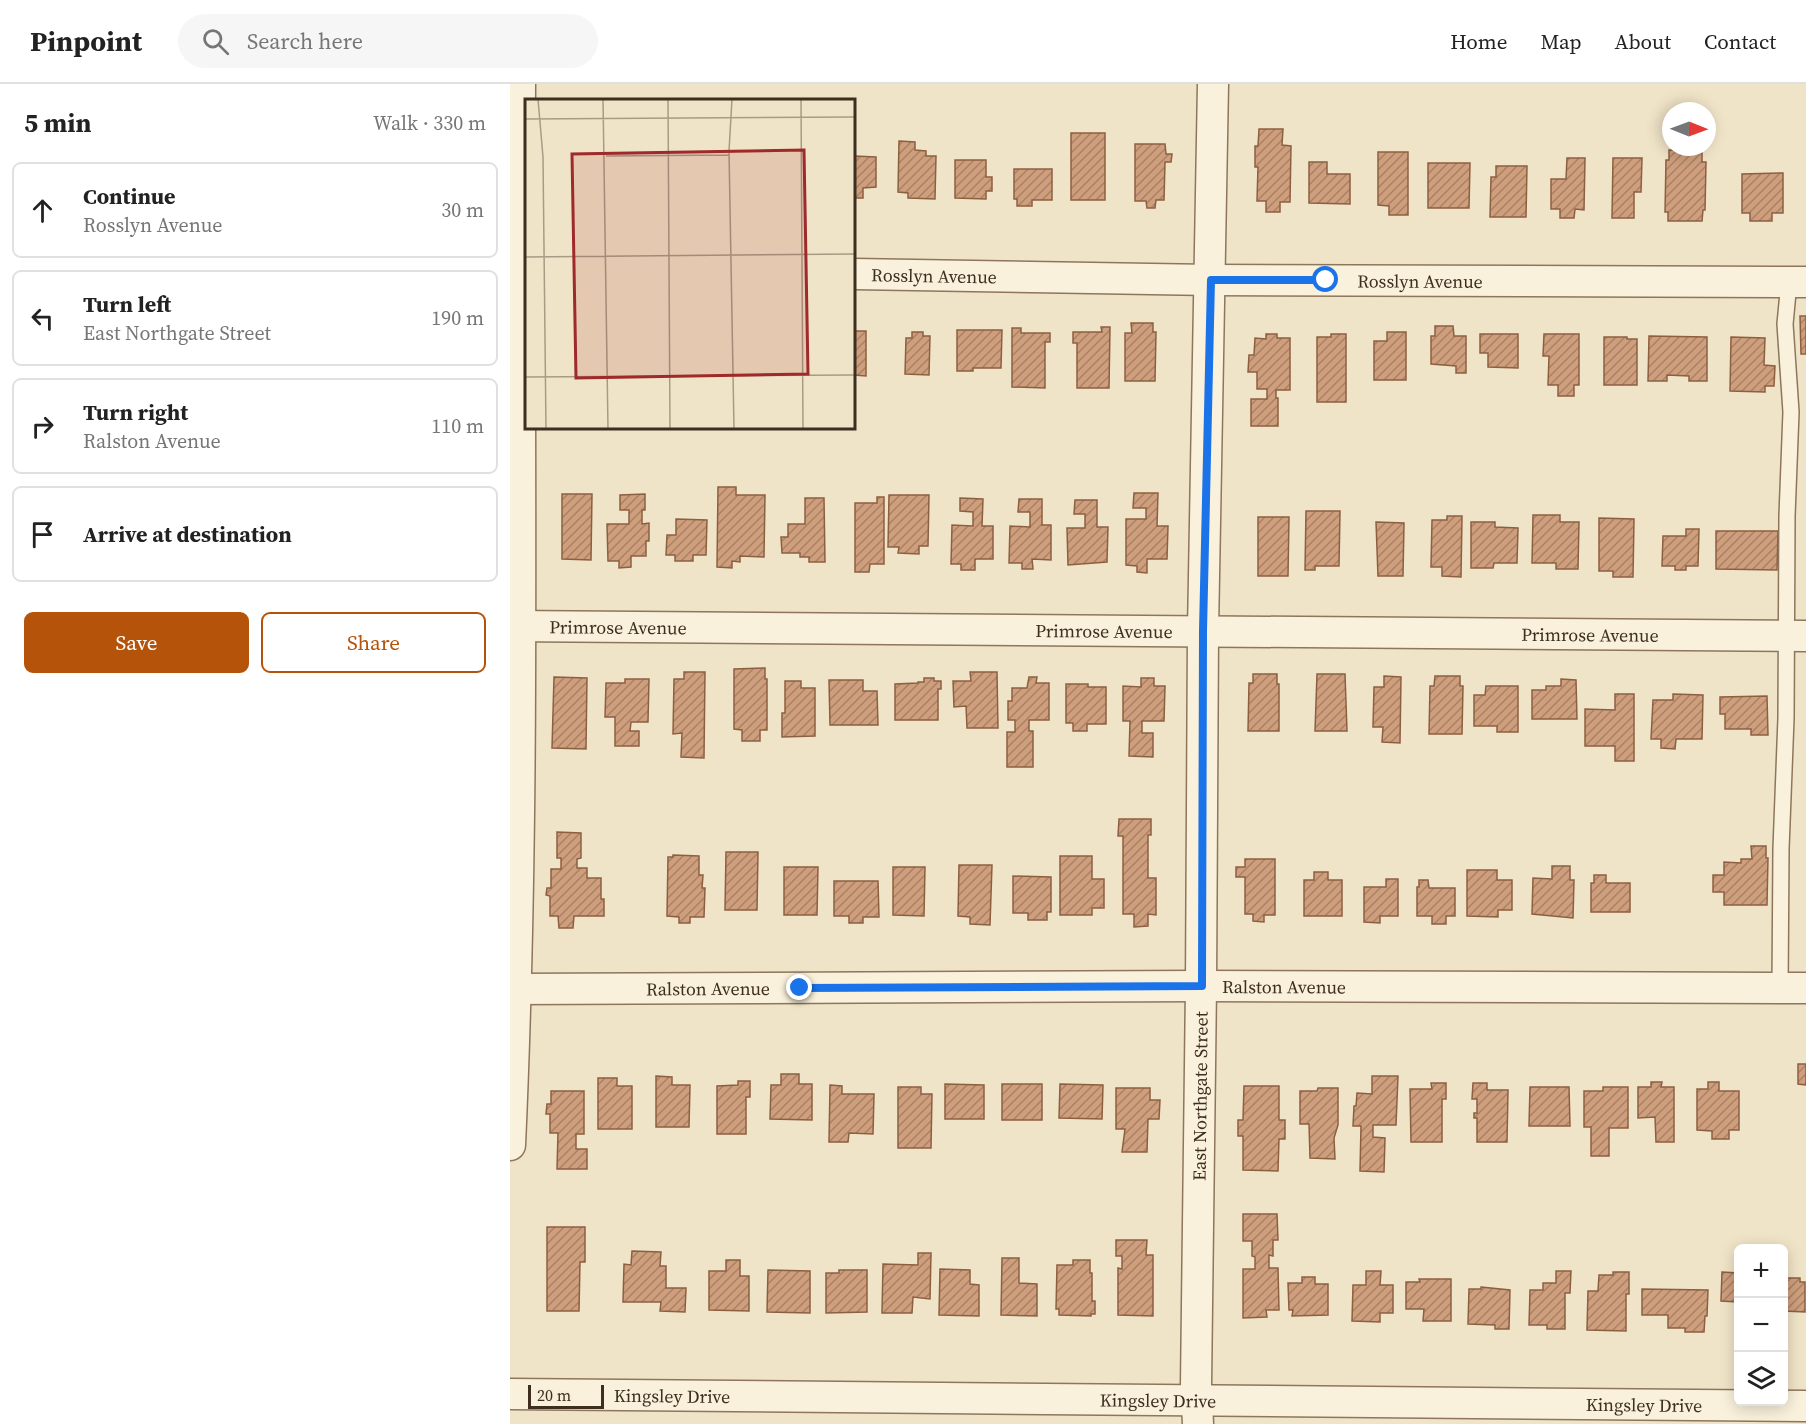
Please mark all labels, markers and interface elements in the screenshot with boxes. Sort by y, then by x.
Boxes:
search box [178,14,598,68]
text: Pinpoint [30,22,142,60]
icon: search [199,25,232,58]
text: Search here [247,26,363,56]
text: Home [1450,27,1508,56]
text: Map [1541,27,1582,56]
text: About [1615,27,1671,56]
text: Contact [1704,27,1776,56]
inset map [525,99,855,429]
north arrow [1662,102,1716,156]
text: 5 min [24,105,91,141]
text: Walk · 330 m [373,109,486,137]
text: Continue [83,181,176,211]
icon: ahead [26,194,59,227]
text: 30 m [441,196,484,224]
text: Rosslyn Avenue [83,211,222,239]
street label: Rosslyn Avenue [871,262,997,289]
route start [1312,266,1338,292]
street label: Rosslyn Avenue [1357,268,1483,293]
text: Turn left [83,289,171,319]
icon: left [26,302,59,335]
text: 190 m [431,304,484,332]
text: East Northgate Street [83,319,271,347]
text: Turn right [83,397,188,427]
icon: right [26,410,59,443]
text: 110 m [431,412,484,440]
text: Ralston Avenue [83,427,221,455]
icon: arrive [26,518,59,551]
text: Arrive at destination [83,519,292,549]
button: Save [24,612,249,673]
button: Share [261,612,486,673]
street label: Primrose Avenue [549,614,687,640]
street label: Primrose Avenue [1035,618,1173,644]
street label: Primrose Avenue [1521,621,1659,647]
route end [786,974,812,1000]
street label: Ralston Avenue [1222,974,1346,999]
street label: Ralston Avenue [646,975,770,1001]
street label: East Northgate Street [1186,1011,1213,1181]
map controls [1734,1244,1788,1406]
button: + [1734,1244,1788,1298]
button: − [1734,1298,1788,1352]
button: layers [1734,1352,1788,1406]
scale bar [528,1382,604,1410]
street label: Kingsley Drive [614,1382,730,1409]
text: 20 m [537,1384,571,1406]
street label: Kingsley Drive [1100,1387,1216,1413]
street label: Kingsley Drive [1586,1391,1702,1418]

